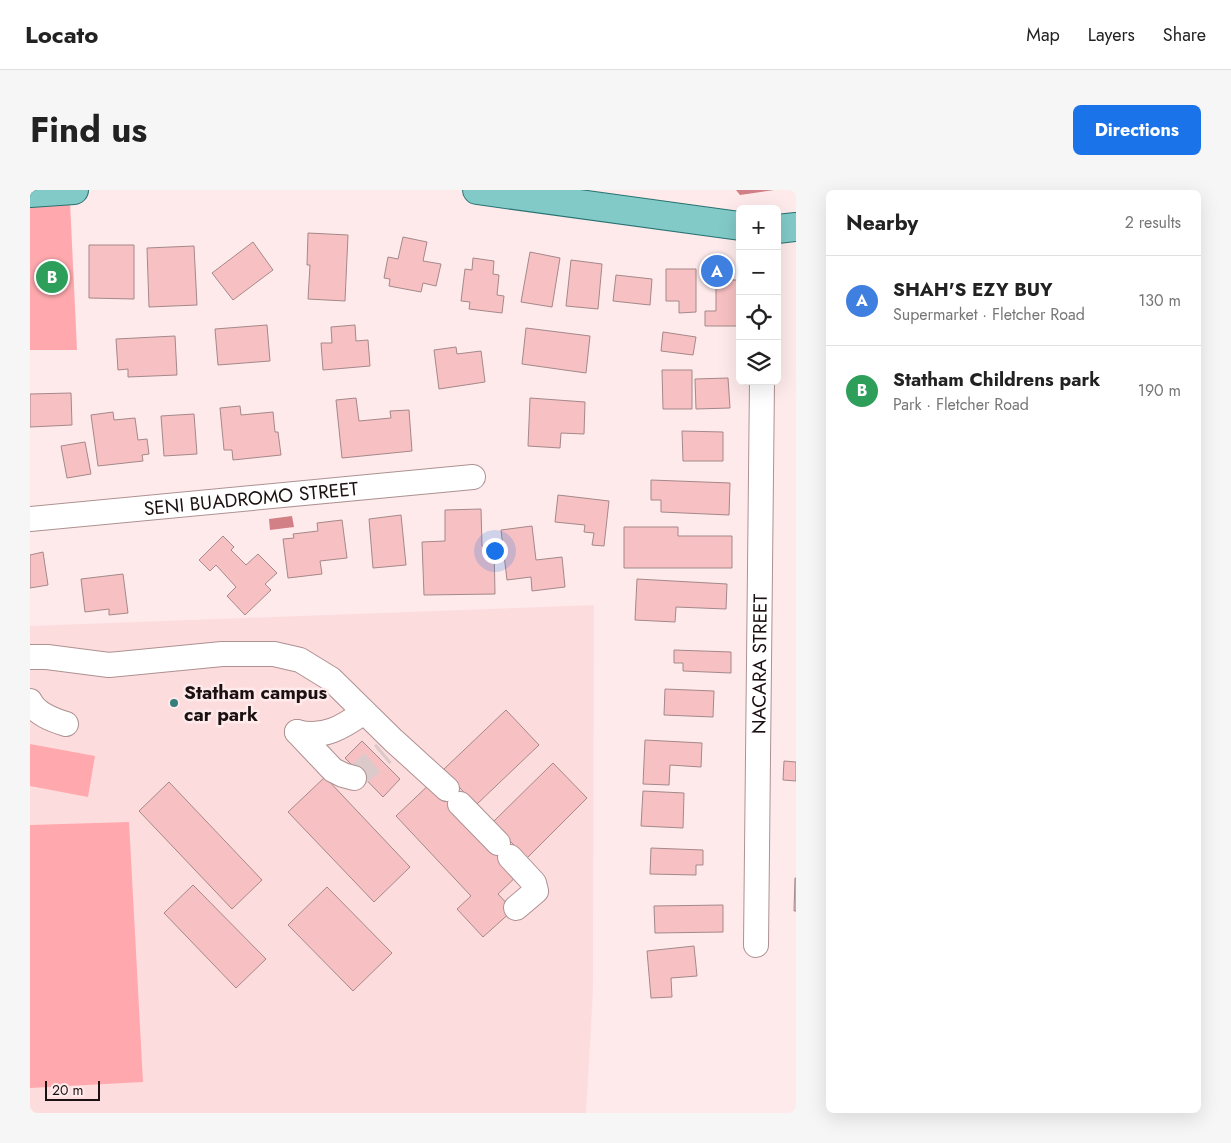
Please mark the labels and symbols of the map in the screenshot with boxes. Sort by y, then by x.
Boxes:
pin: A [701,252,733,290]
pin: B [36,258,68,296]
street label: SENI BUADROMO STREET [143,475,360,522]
your location [482,538,508,564]
street label: NACARA STREET [745,593,774,734]
place label: Statham campus car park [184,679,327,728]
marker: Statham campus car park [168,697,180,709]
scale bar [45,1078,100,1101]

